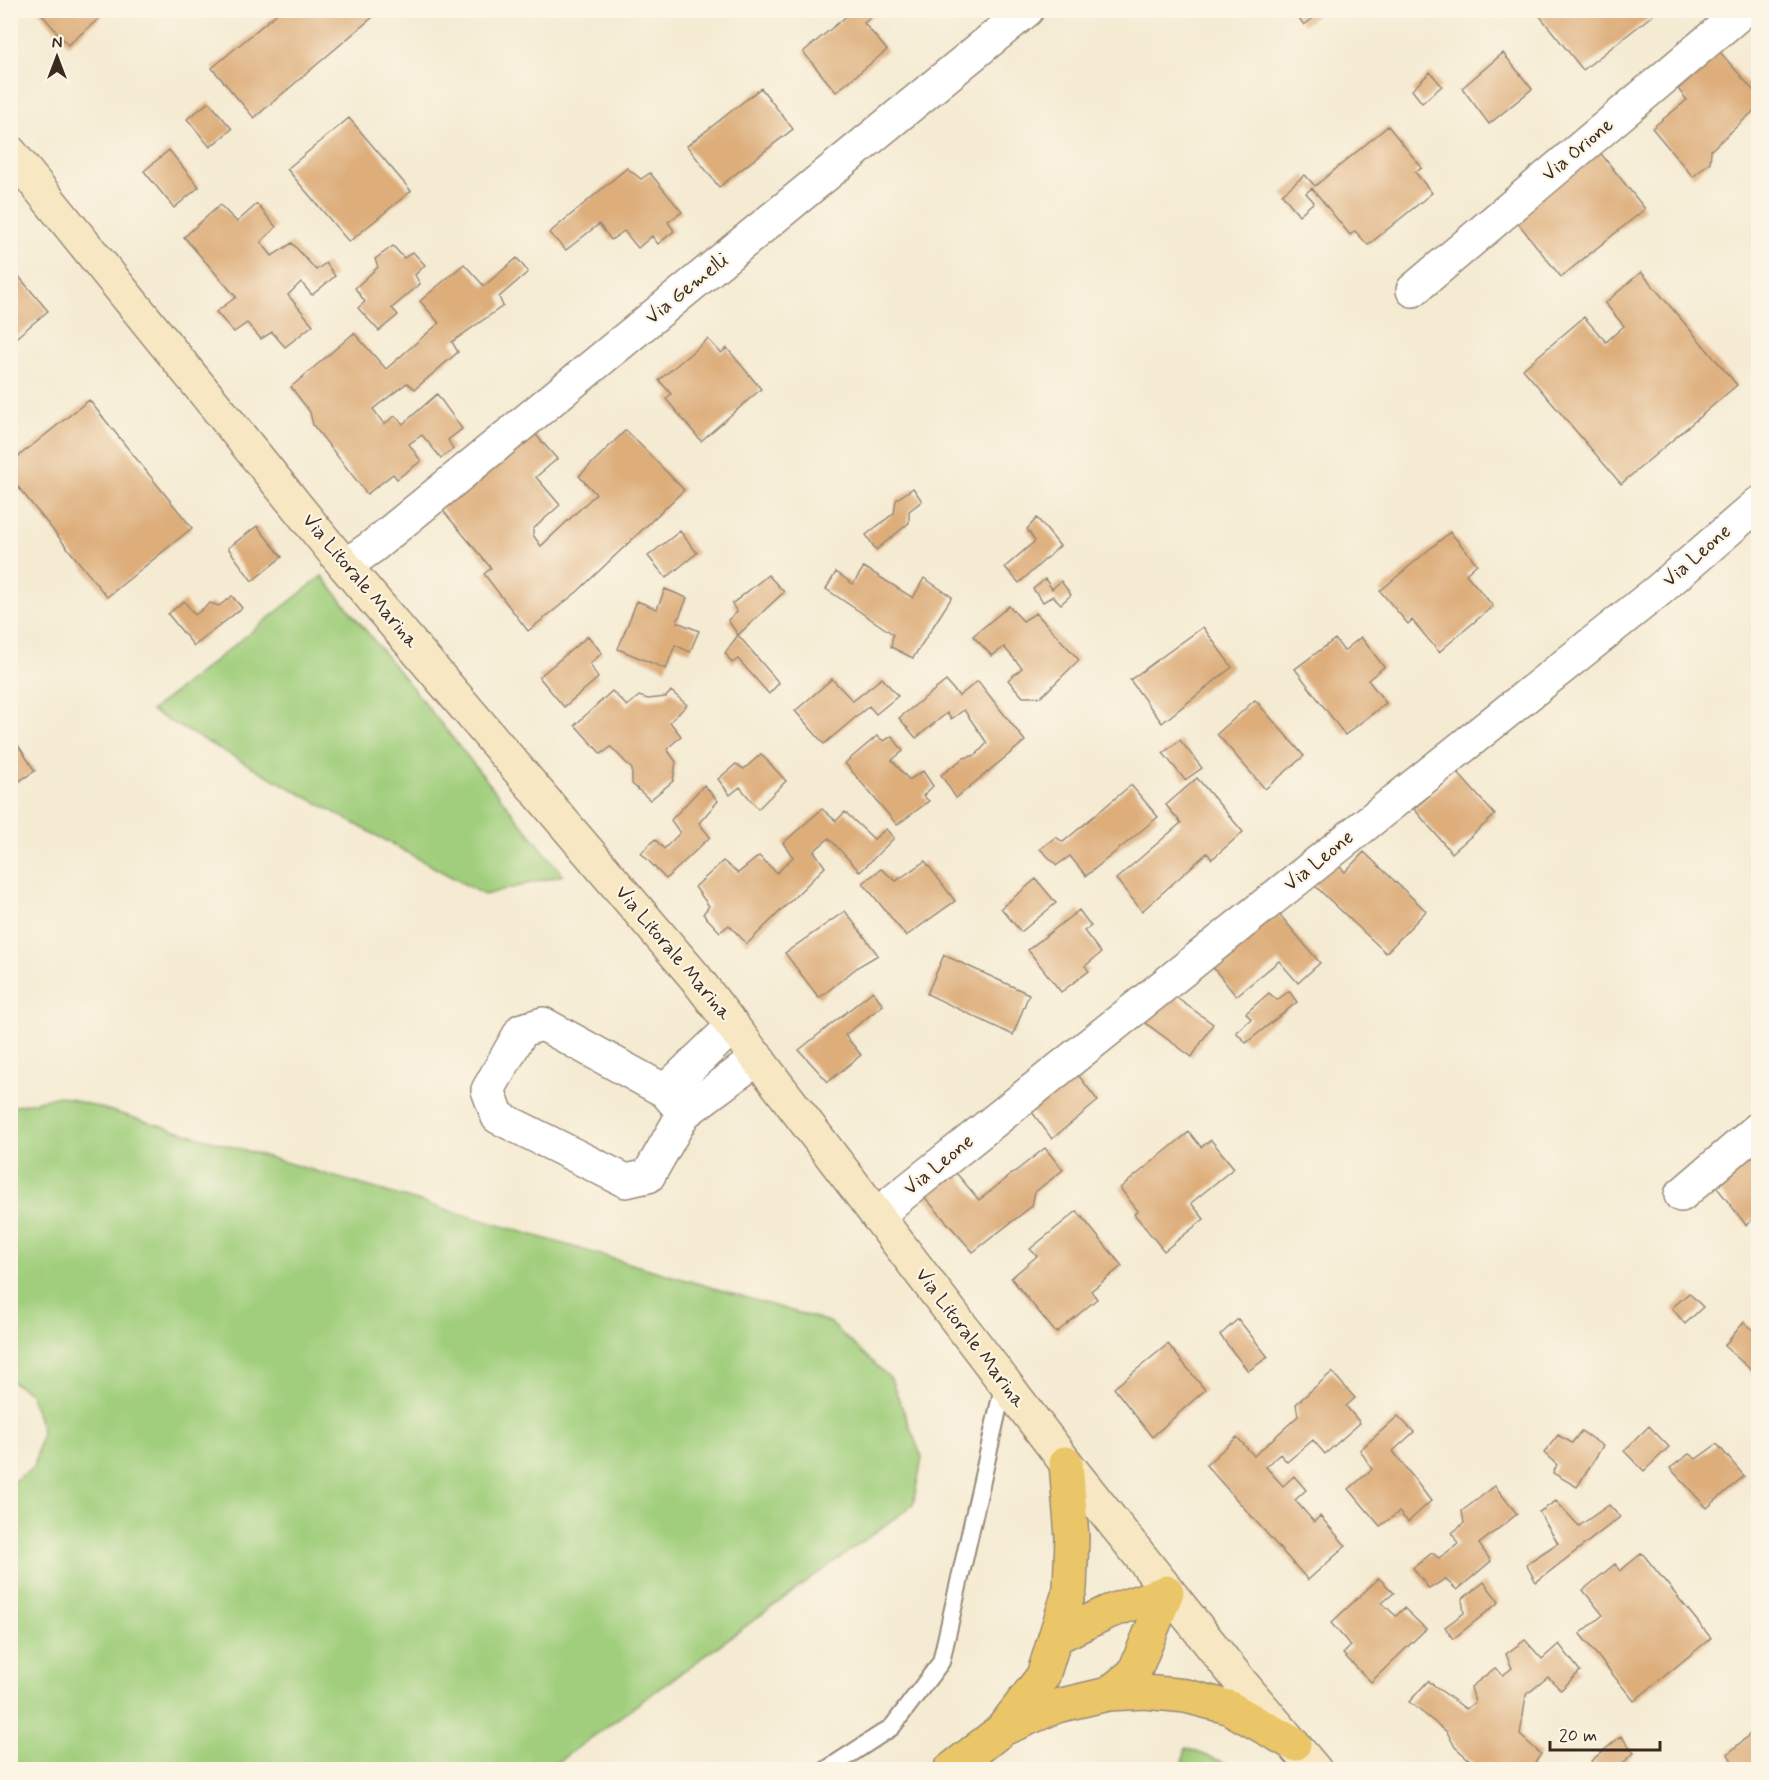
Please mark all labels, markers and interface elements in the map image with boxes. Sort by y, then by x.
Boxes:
north arrow [27,27,87,87]
text: N [52,33,62,54]
street label: Via Orione [1536,112,1620,188]
street label: Via Gemelli [640,247,734,331]
street label: Via Litorale Marina [296,508,425,655]
street label: Via Leone [1657,519,1737,593]
street label: Via Leone [1278,824,1360,898]
street label: Via Litorale Marina [609,880,738,1027]
street label: Via Leone [898,1128,980,1202]
street label: Via Litorale Marina [909,1263,1032,1414]
scale bar [1550,1714,1660,1752]
text: 20 m [1559,1724,1597,1748]

